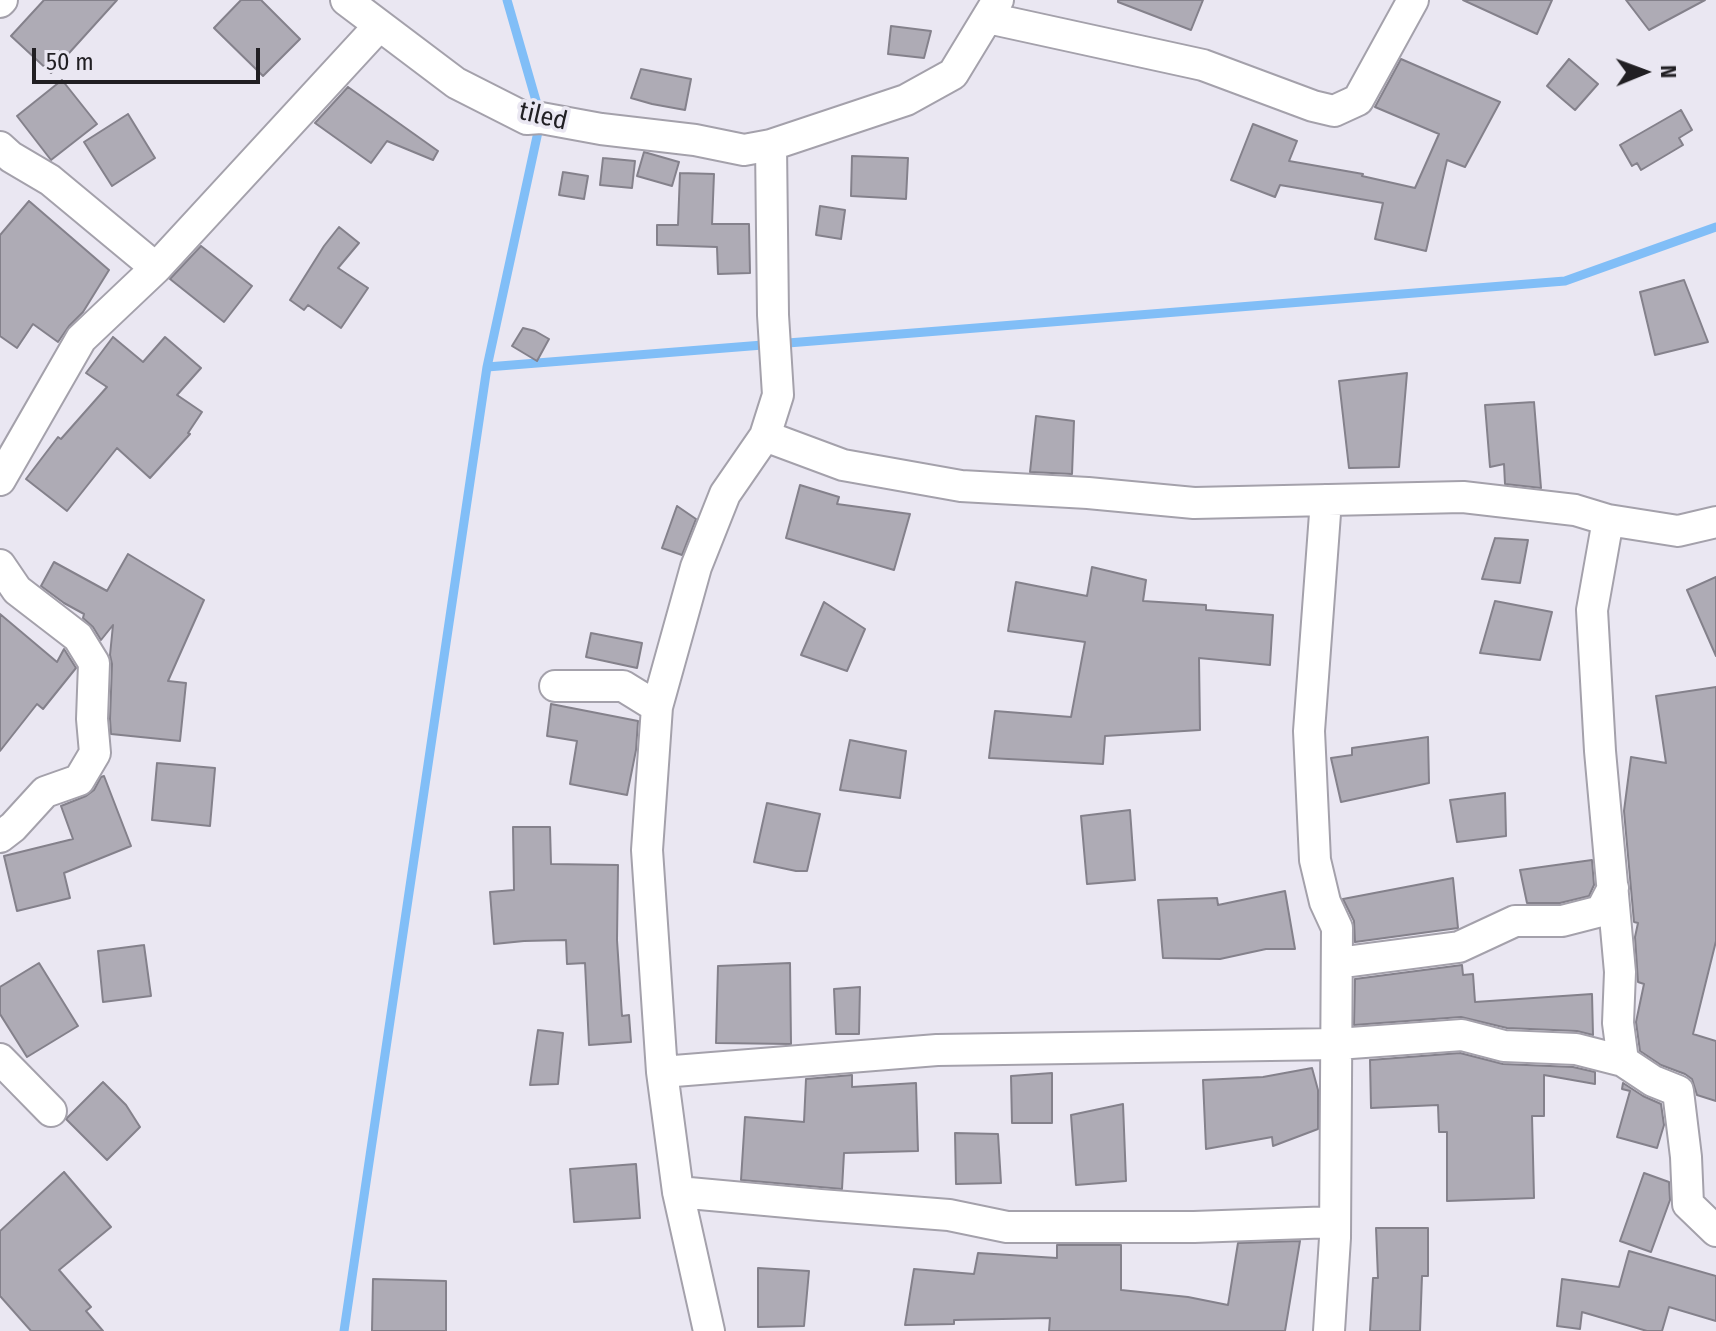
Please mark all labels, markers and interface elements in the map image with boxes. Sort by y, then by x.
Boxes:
scale bar [36,32,264,82]
north arrow [1604,32,1684,112]
text: 50 m [46,48,94,76]
text: N [1655,65,1682,78]
street label: tiled [516,96,570,138]

